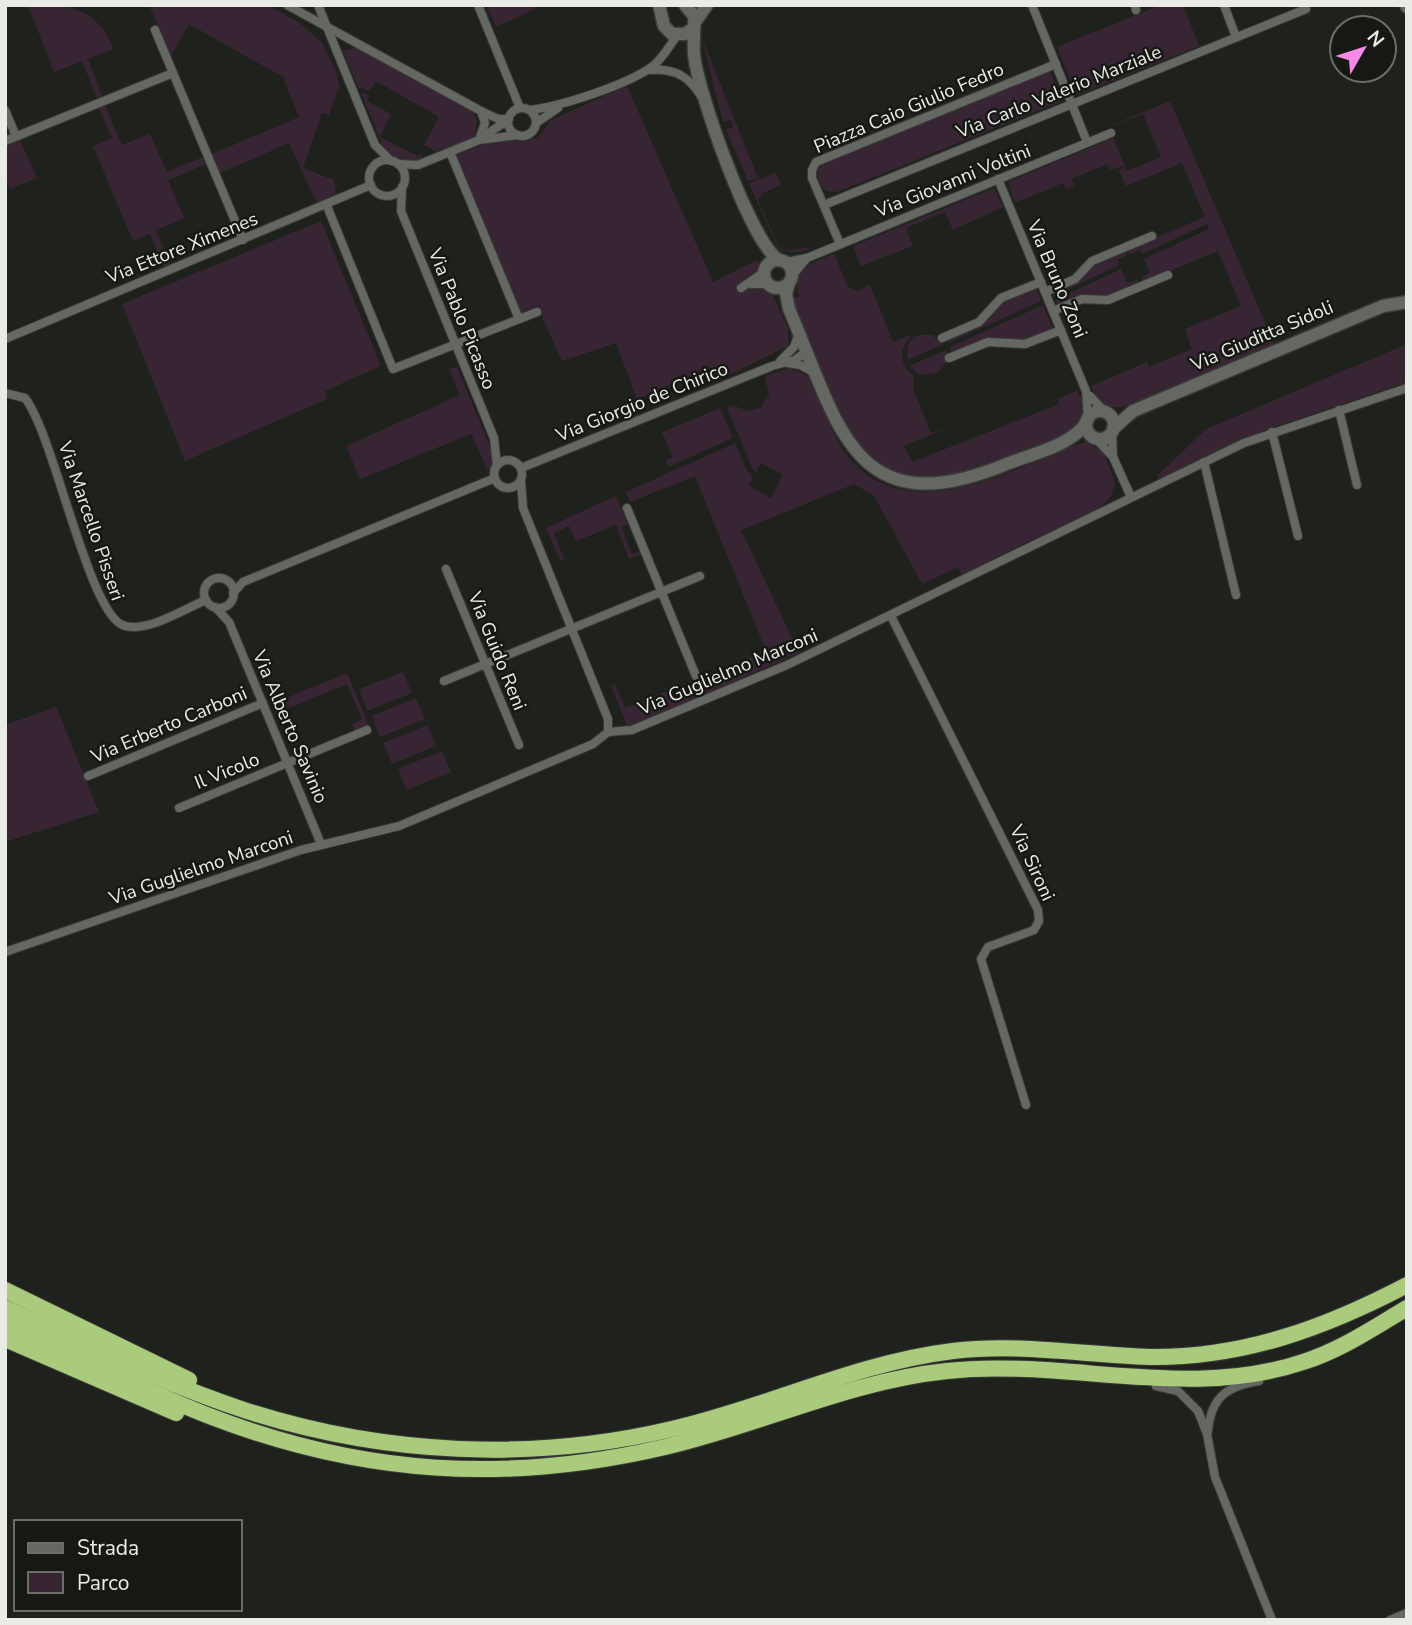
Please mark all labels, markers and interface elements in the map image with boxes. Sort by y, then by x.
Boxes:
north arrow [1328,14,1398,84]
text: N [1361,25,1390,53]
street label: Via Carlo Valerio Marziale [952,39,1165,145]
street label: Piazza Caio Giulio Fedro [810,56,1008,160]
street label: Via Giovanni Voltini [870,138,1035,224]
street label: Via Ettore Ximenes [101,206,262,291]
street label: Via Bruno Zoni [1020,215,1094,342]
street label: Via Pablo Picasso [421,244,502,394]
street label: Via Giuditta Sidoli [1186,294,1337,378]
street label: Via Giorgio de Chirico [551,356,732,449]
street label: Via Marcello Pisseri [51,437,130,604]
street label: Via Guido Reni [461,587,533,714]
street label: Via Guglielmo Marconi [633,622,822,722]
street label: Via Alberto Savinio [246,645,334,808]
street label: Via Erberto Carboni [86,680,251,770]
street label: Il Vicolo [191,746,263,796]
street label: Via Sironi [1003,820,1061,905]
street label: Via Guglielmo Marconi [105,824,296,912]
legend [14,1520,242,1611]
text: Strada [77,1534,139,1562]
text: Parco [77,1569,130,1597]

